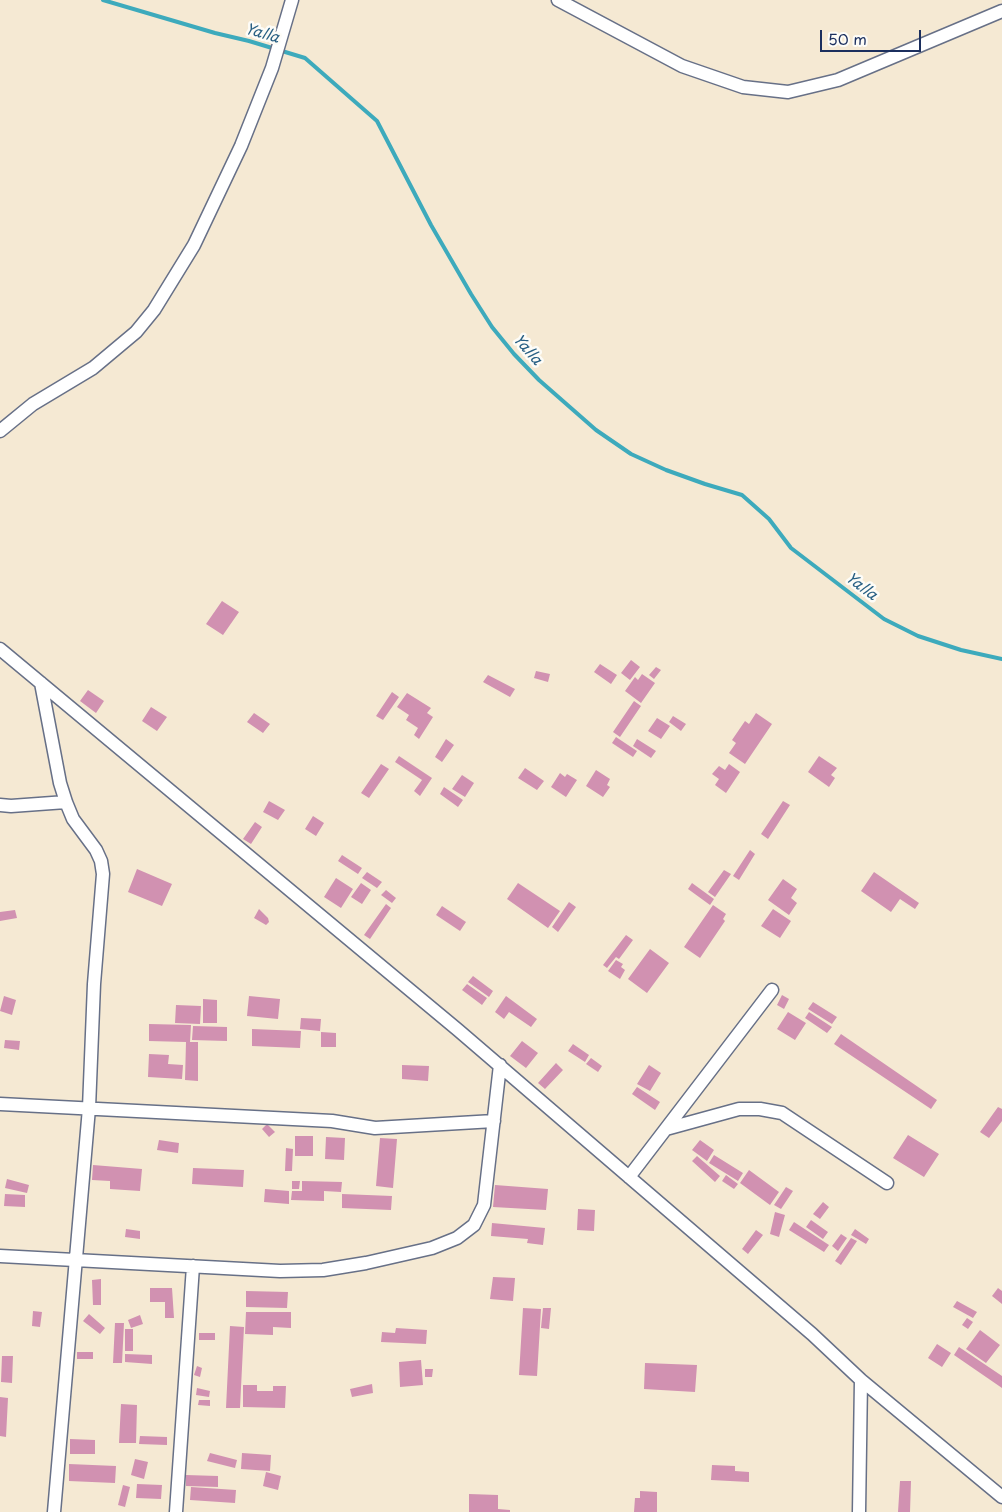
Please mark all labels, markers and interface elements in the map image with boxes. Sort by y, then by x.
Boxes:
scale bar [822,20,923,52]
water label: Yalla [243,21,281,47]
text: 50 m [828,27,867,50]
water label: Yalla [509,331,545,369]
water label: Yalla [842,569,880,605]

